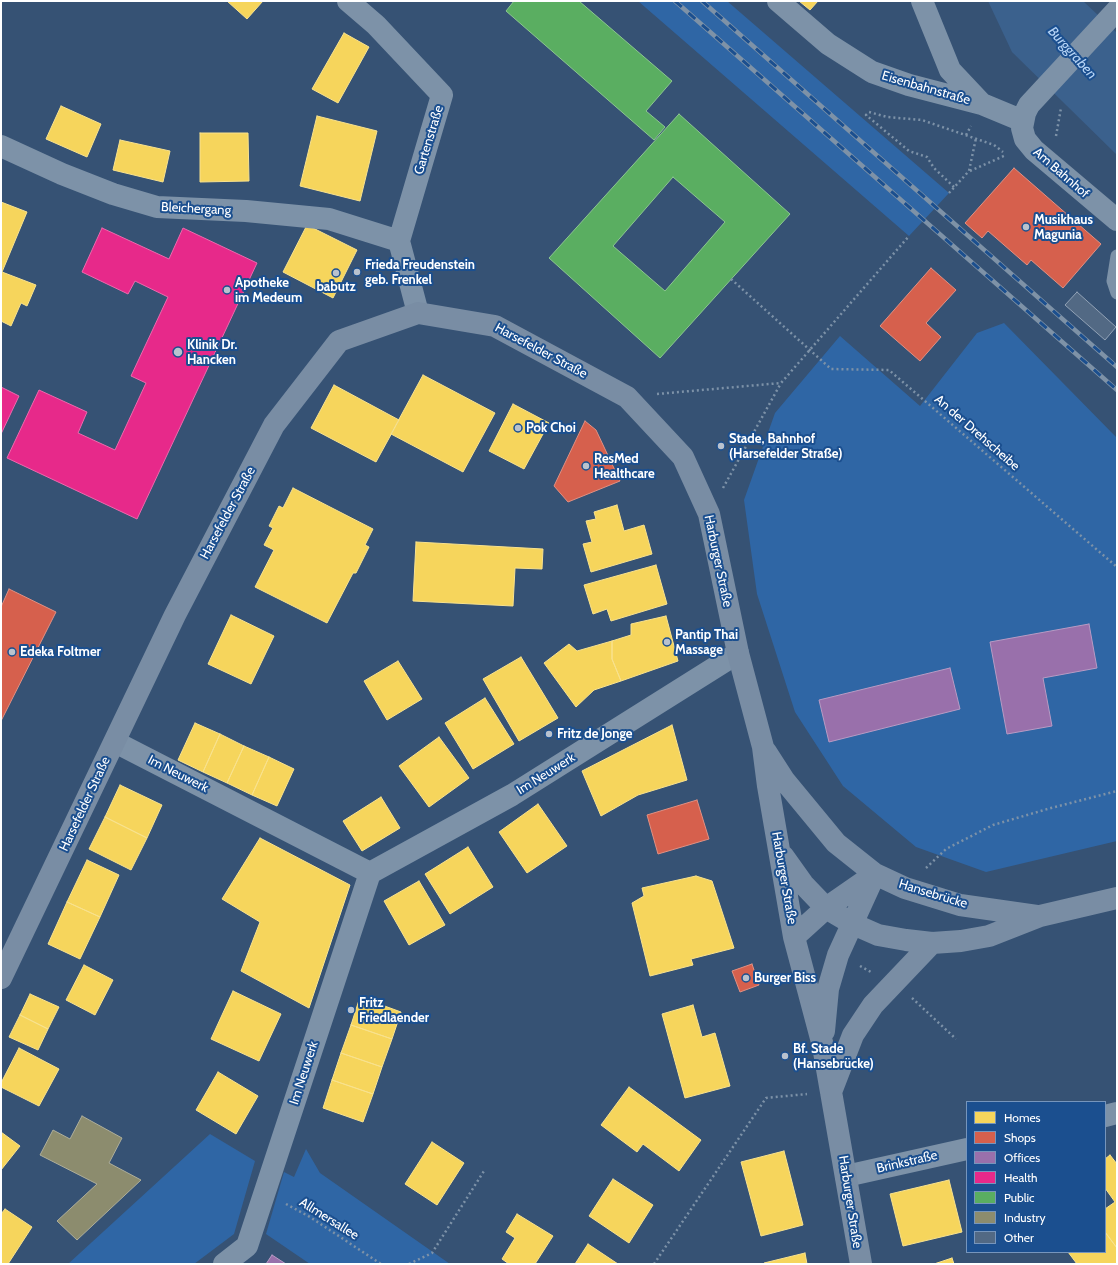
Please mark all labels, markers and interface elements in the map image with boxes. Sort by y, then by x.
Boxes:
water label: Burggraben [1044,23,1100,83]
street label: Eisenbahnstraße [880,68,972,108]
street label: Gartenstraße [411,104,447,176]
street label: Am Bahnhof [1030,144,1092,202]
street label: Bleichergang [161,199,231,219]
place label: Musikhaus Magunia [1034,212,1093,243]
marker: Musikhaus Magunia [1021,222,1031,232]
place label: Frieda Freudenstein geb. Frenkel [365,257,475,288]
marker: Frieda Freudenstein geb. Frenkel [352,267,362,277]
marker: babutz [331,268,341,278]
place label: Apotheke im Medeum [235,275,302,306]
place label: babutz [316,279,356,295]
marker: Apotheke im Medeum [222,285,232,295]
street label: Harsefelder Straße [492,320,590,382]
place label: Klinik Dr. Hancken [187,337,237,368]
marker: Klinik Dr. Hancken [172,346,184,358]
street label: An der Drehscheibe [931,392,1023,474]
place label: Pok Choi [526,420,576,436]
marker: Pok Choi [513,423,523,433]
place label: Stade, Bahnhof (Harsefelder Straße) [729,431,842,462]
marker: Stade, Bahnhof (Harsefelder Straße) [716,441,726,451]
place label: ResMed Healthcare [594,451,655,482]
marker: ResMed Healthcare [581,461,591,471]
street label: Harsefelder Straße [197,464,259,562]
street label: Harburger Straße [701,514,735,608]
place label: Pantip Thai Massage [675,627,738,658]
marker: Pantip Thai Massage [662,637,672,647]
place label: Edeka Foltmer [20,644,101,660]
marker: Edeka Foltmer [7,647,17,657]
place label: Fritz de Jonge [557,726,633,742]
marker: Fritz de Jonge [544,729,554,739]
street label: Im Neuwerk [514,750,578,798]
street label: Im Neuwerk [145,752,211,796]
street label: Harsefelder Straße [56,754,114,854]
street label: Harburger Straße [768,830,800,926]
street label: Hansebrücke [897,876,969,912]
place label: Burger Biss [754,970,816,986]
marker: Burger Biss [741,973,751,983]
place label: Fritz Friedlaender [359,995,429,1026]
marker: Fritz Friedlaender [346,1005,356,1015]
street label: Im Neuwerk [286,1039,322,1107]
place label: Bf. Stade (Hansebrücke) [793,1041,874,1072]
marker: Bf. Stade (Hansebrücke) [780,1051,790,1061]
legend [966,1101,1106,1253]
text: Homes [1004,1110,1041,1125]
text: Shops [1004,1130,1036,1145]
street label: Brinkstraße [875,1147,939,1177]
text: Offices [1004,1150,1040,1165]
street label: Harburger Straße [835,1154,865,1250]
text: Health [1004,1170,1038,1185]
text: Public [1004,1190,1035,1205]
street label: Allmersallee [296,1195,362,1243]
text: Industry [1004,1210,1045,1225]
text: Other [1004,1230,1034,1245]

